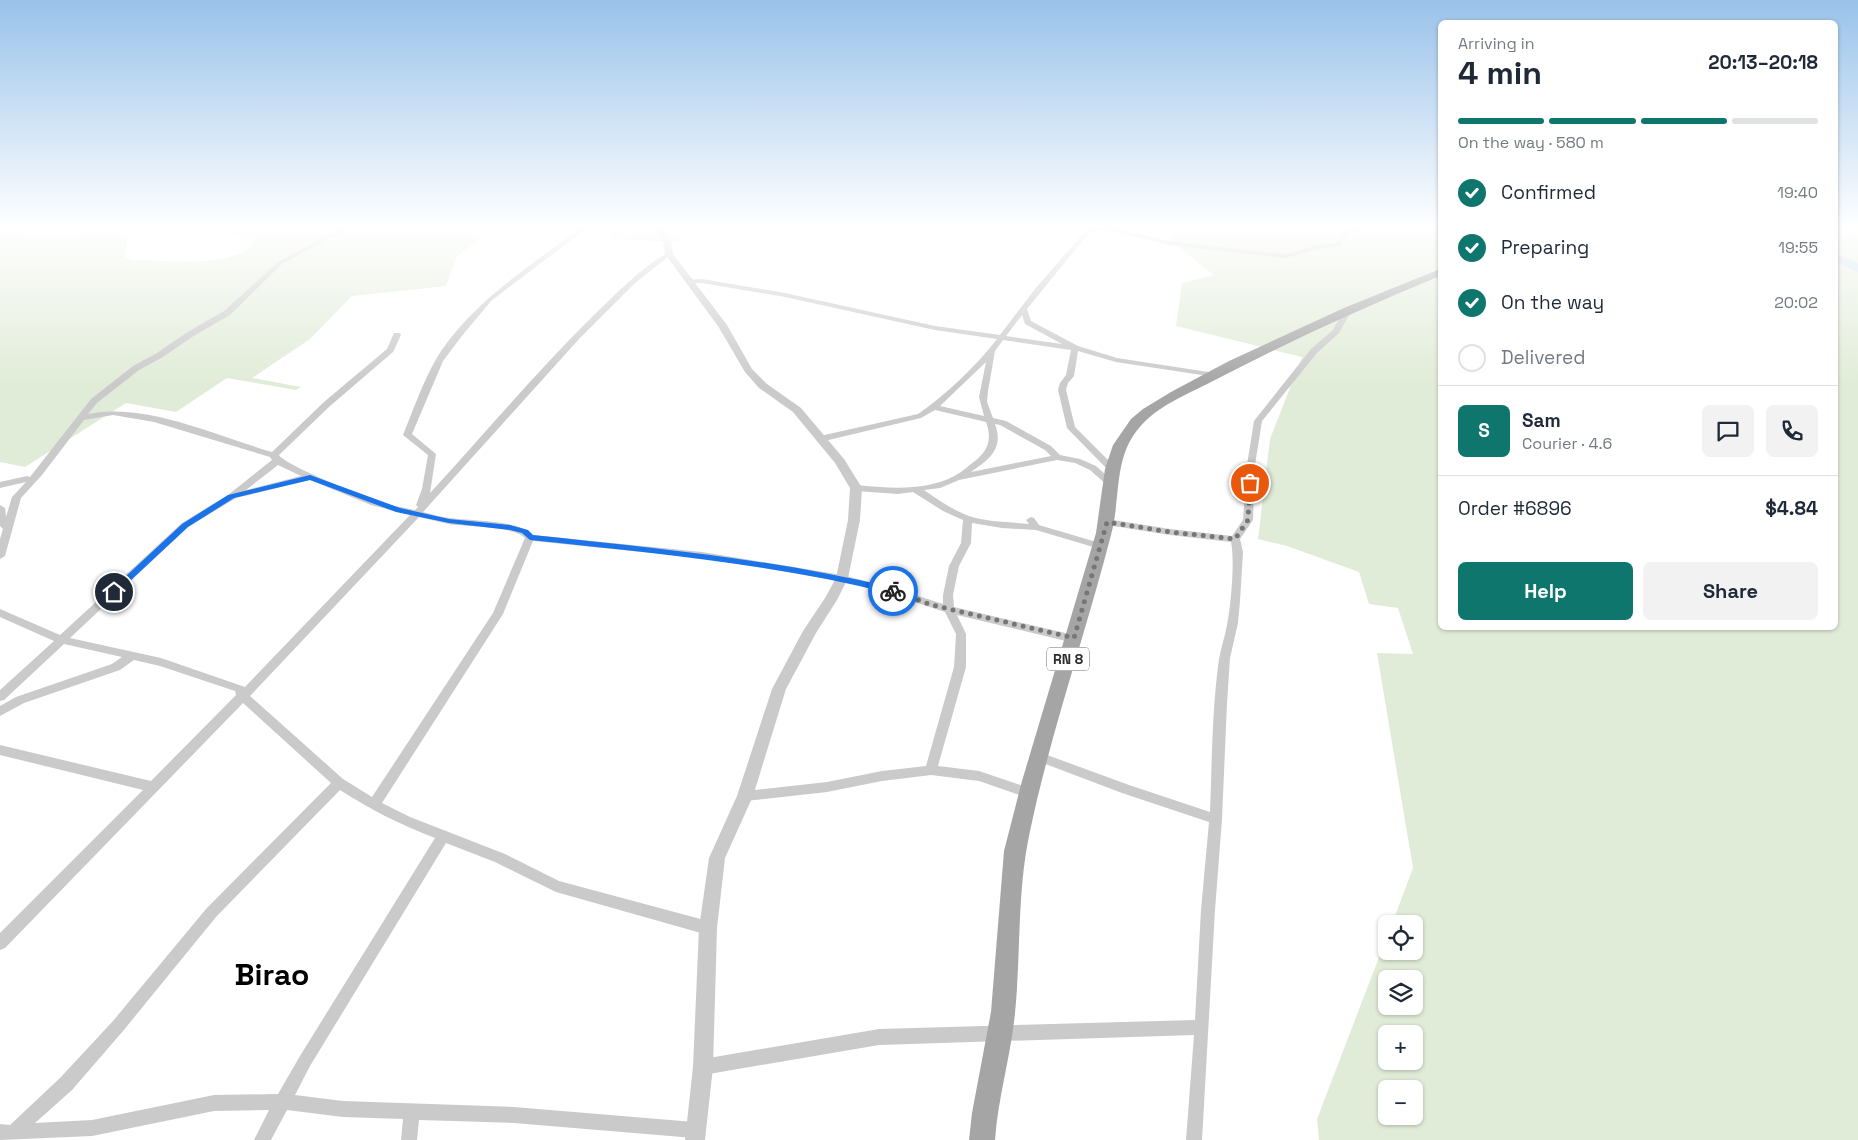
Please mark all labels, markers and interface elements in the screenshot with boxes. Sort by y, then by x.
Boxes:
text: Arriving in [1458,33,1535,54]
text: 20:13–20:18 [1708,50,1818,75]
text: 4 min [1458,53,1542,93]
text: On the way · 580 m [1458,132,1604,153]
icon: check [1458,179,1486,207]
text: Confirmed [1501,180,1596,205]
text: 19:40 [1777,182,1818,203]
icon: check [1458,234,1486,262]
text: Preparing [1501,235,1589,260]
text: 19:55 [1778,237,1818,258]
icon: check [1458,289,1486,317]
text: On the way [1501,290,1604,315]
text: 20:02 [1774,292,1818,313]
text: Delivered [1501,345,1586,370]
button: chat [1702,405,1754,457]
button: phone [1766,405,1818,457]
text: Sam [1522,408,1561,433]
text: S [1478,418,1490,443]
text: Courier · 4.6 [1522,433,1612,454]
pin [1229,462,1271,504]
icon: bag [1236,469,1264,497]
text: Order #6896 [1458,496,1572,521]
text: $4.84 [1765,496,1818,521]
button: Help [1458,562,1633,620]
button: Share [1643,562,1818,620]
courier [868,566,918,616]
pin [93,571,135,613]
icon: bike [879,577,907,605]
icon: home [100,578,128,606]
road number: RN 8 [1047,648,1089,671]
map controls [1378,915,1423,1125]
button: locate [1378,915,1423,960]
district label: Birao [235,955,309,994]
button: layers [1378,970,1423,1015]
button: + [1378,1025,1423,1070]
button: − [1378,1080,1423,1125]

